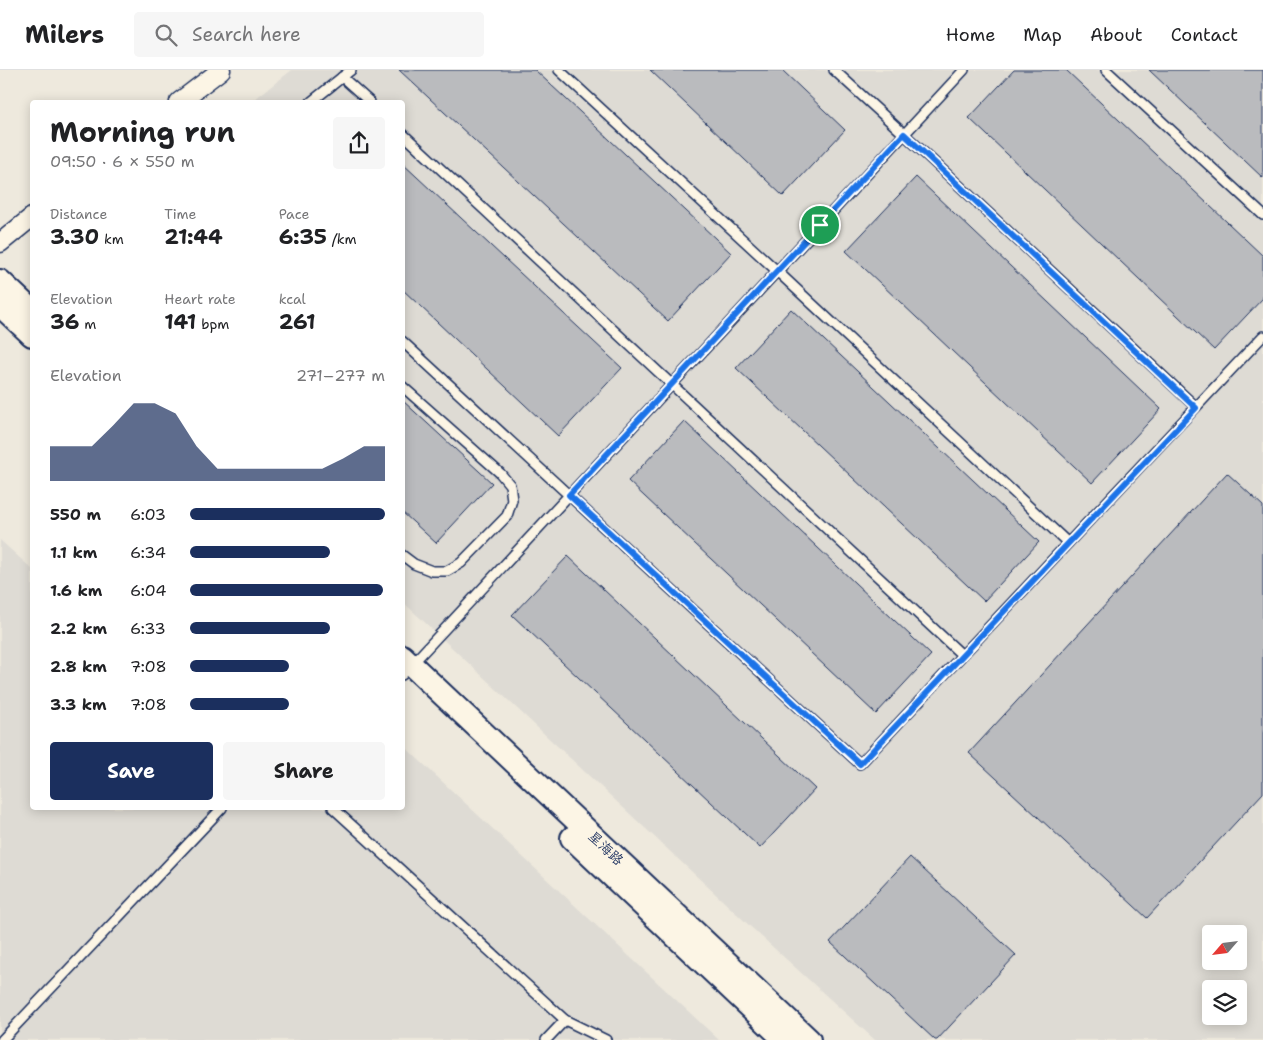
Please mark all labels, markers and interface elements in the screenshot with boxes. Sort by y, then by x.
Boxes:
search box [134,12,484,57]
text: Milers [25,19,104,51]
icon: search [152,21,180,49]
text: Search here [192,22,301,47]
text: Home [946,23,995,47]
text: Map [1023,23,1062,47]
text: About [1090,23,1143,47]
text: Contact [1171,23,1238,47]
text: Morning run [50,113,235,151]
button: share [333,117,385,169]
text: 09:50 · 6 × 550 m [50,151,195,172]
pin [799,204,841,246]
text: Distance [50,205,107,223]
text: Time [164,205,196,223]
text: Pace [279,205,309,223]
icon: arrive [806,211,834,239]
text: 3.30 [50,223,99,251]
text: 21:44 [164,223,223,251]
text: 6:35 [279,223,327,251]
text: km [99,230,124,248]
text: /km [327,230,357,248]
text: Elevation [50,290,113,308]
text: Heart rate [164,290,236,308]
text: kcal [279,290,306,308]
text: 36 [50,308,79,336]
text: 141 [164,308,196,336]
text: 261 [279,308,316,336]
text: m [79,315,96,333]
text: bpm [196,315,229,333]
text: Elevation [50,365,122,386]
text: 271–277 m [296,365,385,386]
text: 550 m [50,504,101,525]
text: 6:03 [130,504,166,525]
text: 1.1 km [50,542,97,563]
text: 6:34 [130,542,166,563]
text: 1.6 km [50,580,102,601]
text: 6:04 [130,580,166,601]
text: 2.2 km [50,618,107,639]
text: 6:33 [130,618,166,639]
text: 2.8 km [50,656,107,677]
text: 7:08 [130,656,167,677]
text: 3.3 km [50,694,107,715]
text: 7:08 [130,694,167,715]
button: Save [50,742,213,800]
button: Share [223,742,385,800]
street label: 星海路 [585,827,627,869]
north arrow [1202,925,1248,970]
map controls [1202,925,1247,1025]
button: layers [1202,980,1247,1025]

